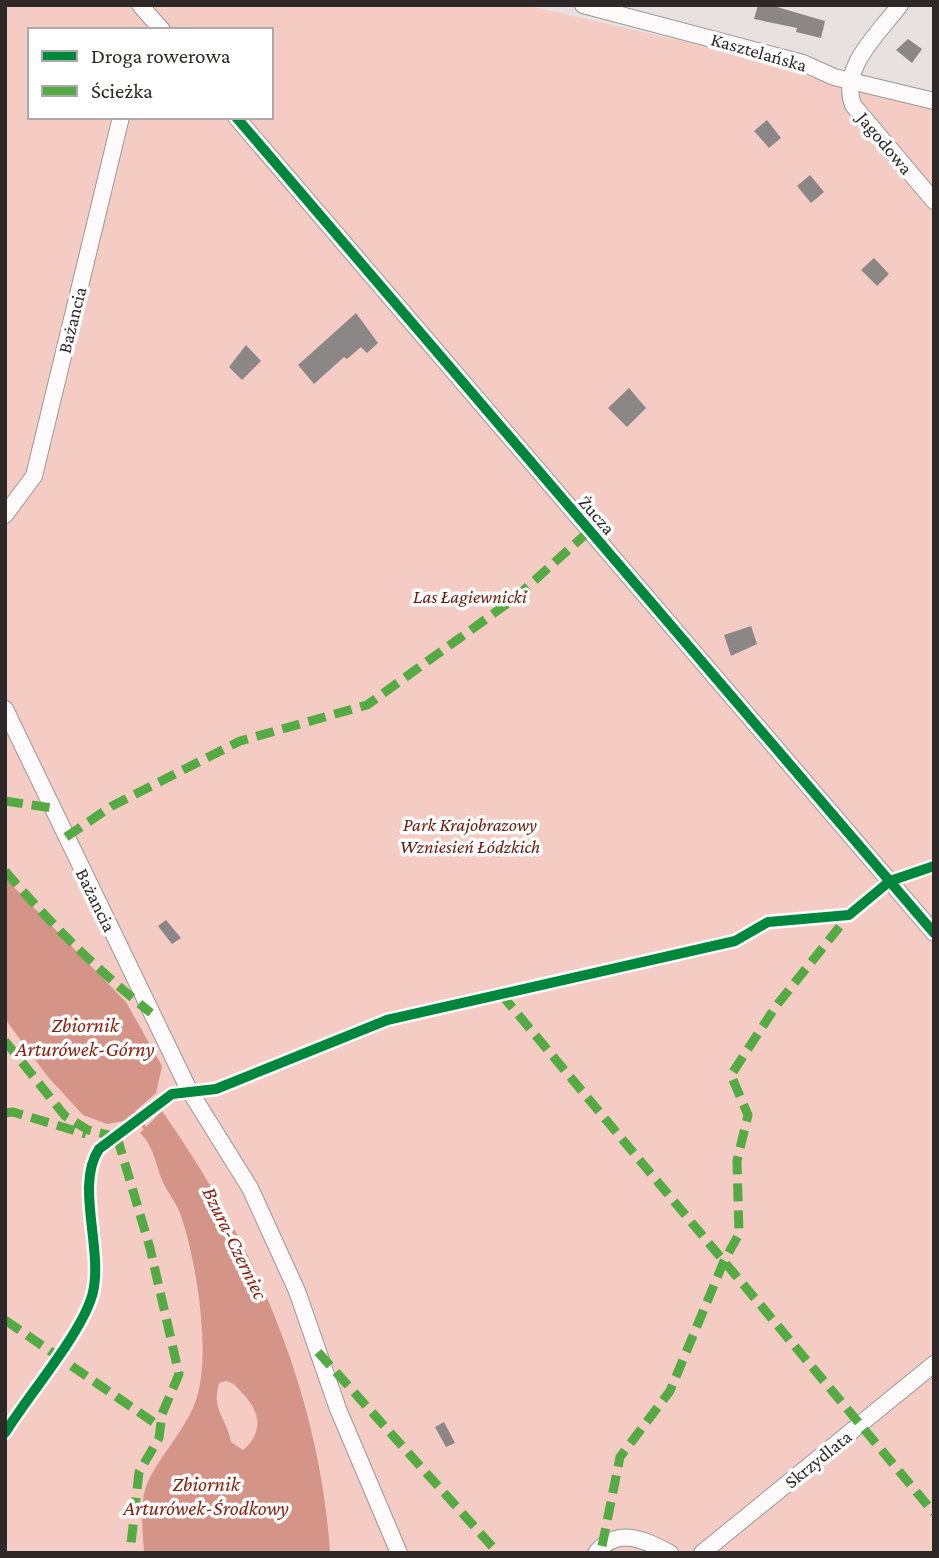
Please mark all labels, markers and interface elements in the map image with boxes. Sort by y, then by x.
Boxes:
legend [28,28,273,119]
street label: Kasztelańska [709,28,810,76]
text: Droga rowerowa [91,44,231,68]
text: Ścieżka [91,79,153,103]
street label: Jagodowa [852,106,917,179]
street label: Bażancia [54,284,90,355]
street label: Żucza [574,491,620,539]
park label: Las Łagiewnicki [413,586,528,607]
park label: Park Krajobrazowy Wzniesień Łódzkich [400,814,540,857]
street label: Bażancia [72,865,120,935]
water label: Zbiornik Arturówek-Górny [15,1013,155,1061]
water label: Bzura-Czerniec [198,1183,273,1304]
street label: Skrzydlata [780,1426,856,1492]
water label: Zbiornik Arturówek-Środkowy [122,1472,289,1520]

